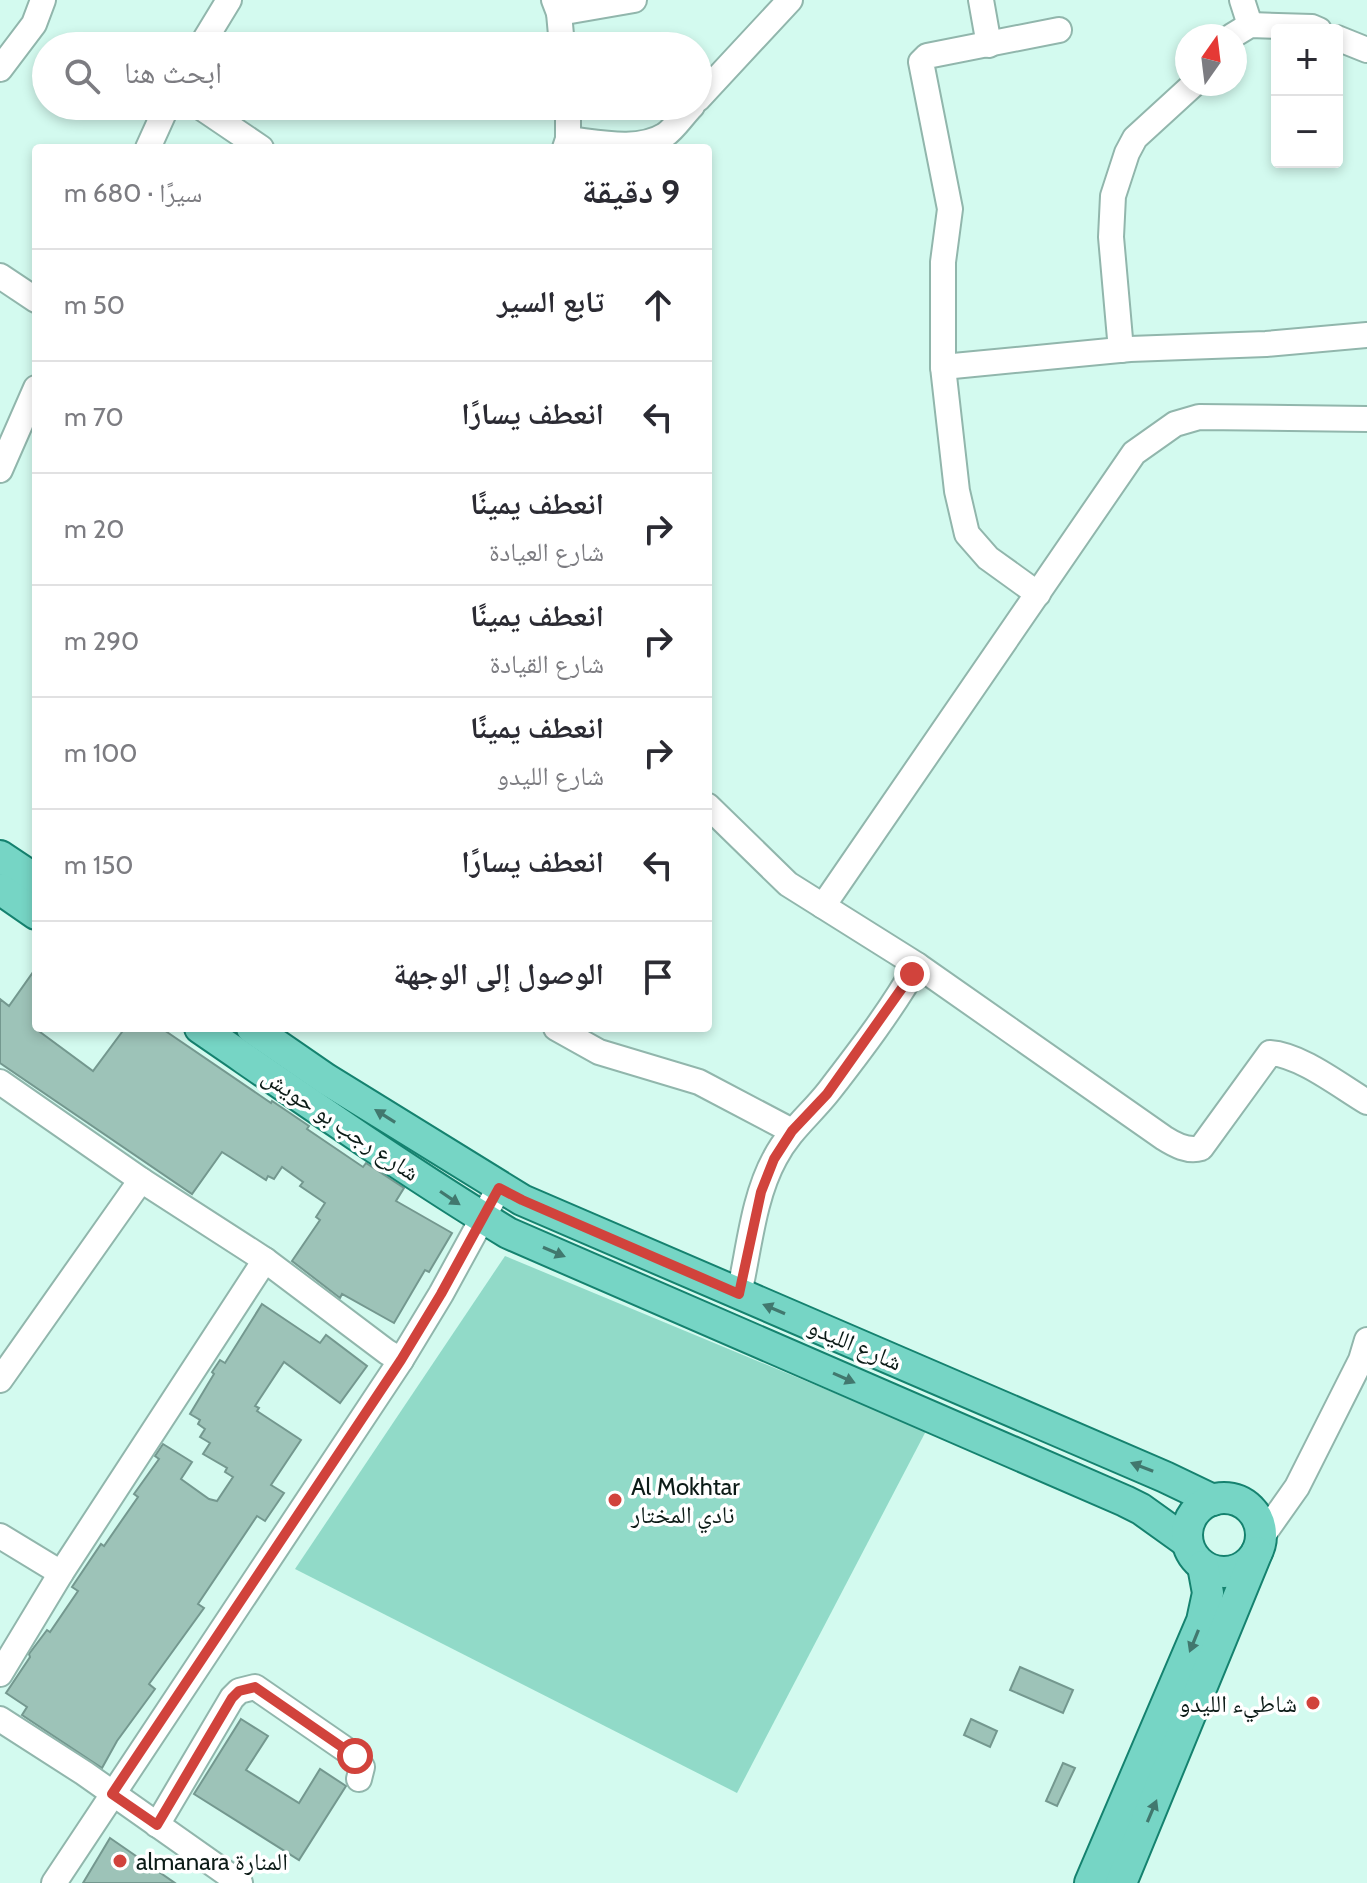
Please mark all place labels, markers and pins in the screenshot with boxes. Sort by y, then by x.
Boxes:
place label: Al Mokhtar نادي المختار [630,1472,740,1534]
marker: Al Mokhtar نادي المختار [606,1491,624,1509]
place label: شاطيء الليدو [1179,1689,1297,1723]
marker: شاطيء الليدو [1304,1694,1322,1712]
place label: almanara المنارة [136,1847,288,1876]
marker: almanara المنارة [111,1852,129,1870]

